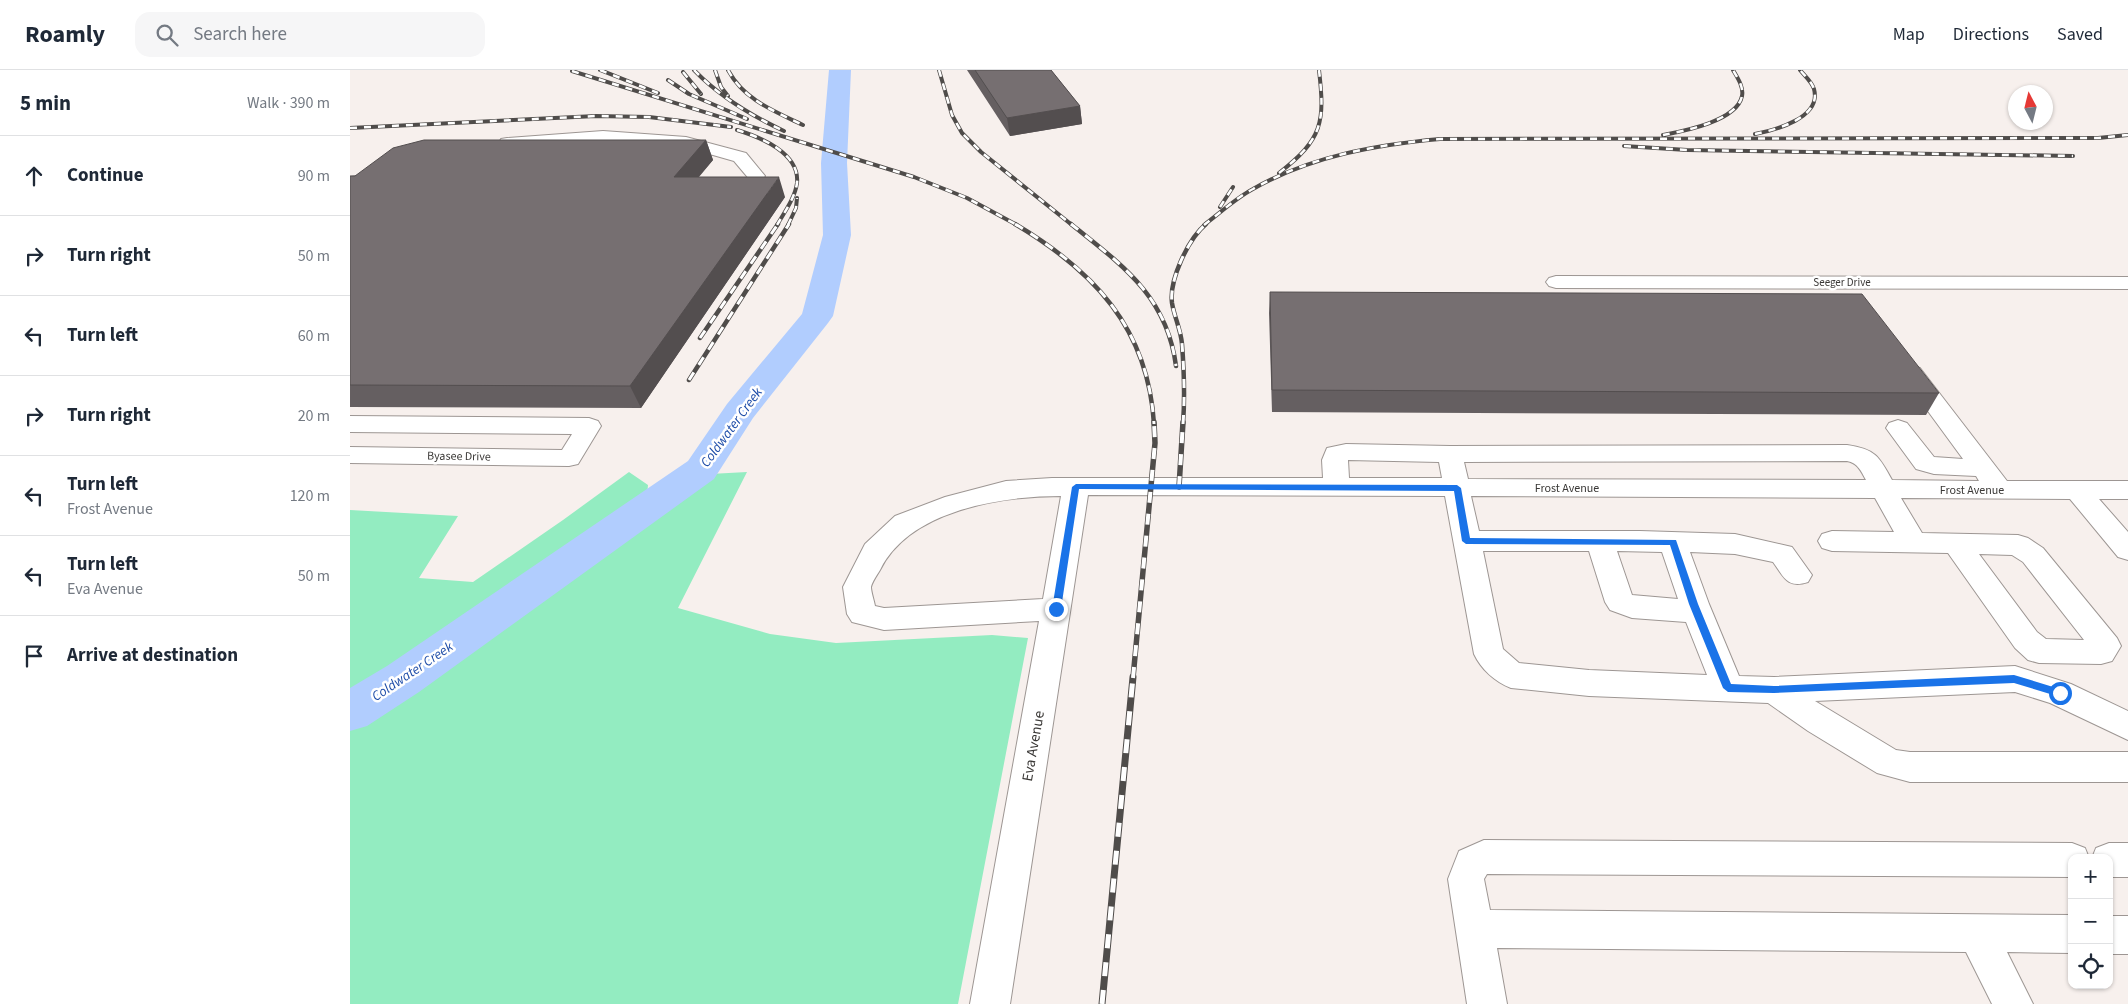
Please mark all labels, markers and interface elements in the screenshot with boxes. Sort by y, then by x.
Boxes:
search box [135,12,485,57]
text: Roamly [25,17,105,52]
icon: search [153,21,181,49]
text: Search here [193,21,287,48]
text: Map [1893,22,1925,47]
text: Directions [1953,22,2029,47]
text: Saved [2057,22,2103,47]
north arrow [2008,85,2053,130]
text: 5 min [20,88,71,118]
text: Walk · 390 m [247,92,330,114]
icon: ahead [20,162,48,190]
text: Continue [67,162,144,189]
text: 90 m [298,165,330,187]
icon: right [20,242,48,270]
text: Turn right [67,242,151,269]
text: 50 m [298,245,330,267]
street label: Seeger Drive [1813,275,1871,290]
icon: left [20,322,48,350]
text: Turn left [67,322,138,349]
text: 60 m [298,325,330,347]
water label: Coldwater Creek [696,383,768,472]
icon: right [20,402,48,430]
text: Turn right [67,402,151,429]
text: 20 m [298,405,330,427]
street label: Byasee Drive [427,447,491,466]
text: Turn left [67,471,138,498]
street label: Frost Avenue [1535,480,1599,497]
icon: left [20,482,48,510]
street label: Frost Avenue [1940,482,2004,499]
text: 120 m [290,485,330,507]
text: Frost Avenue [67,498,153,520]
text: Turn left [67,551,138,578]
icon: left [20,562,48,590]
text: 50 m [298,565,330,587]
text: Eva Avenue [67,578,143,600]
route end [1045,598,1068,621]
water label: Coldwater Creek [368,637,458,706]
icon: arrive [20,642,48,670]
text: Arrive at destination [67,642,238,669]
route start [2049,682,2072,705]
street label: Eva Avenue [1017,709,1050,783]
map controls [2068,854,2113,989]
button: + [2068,854,2113,899]
button: − [2068,899,2113,944]
button: locate [2068,944,2113,989]

